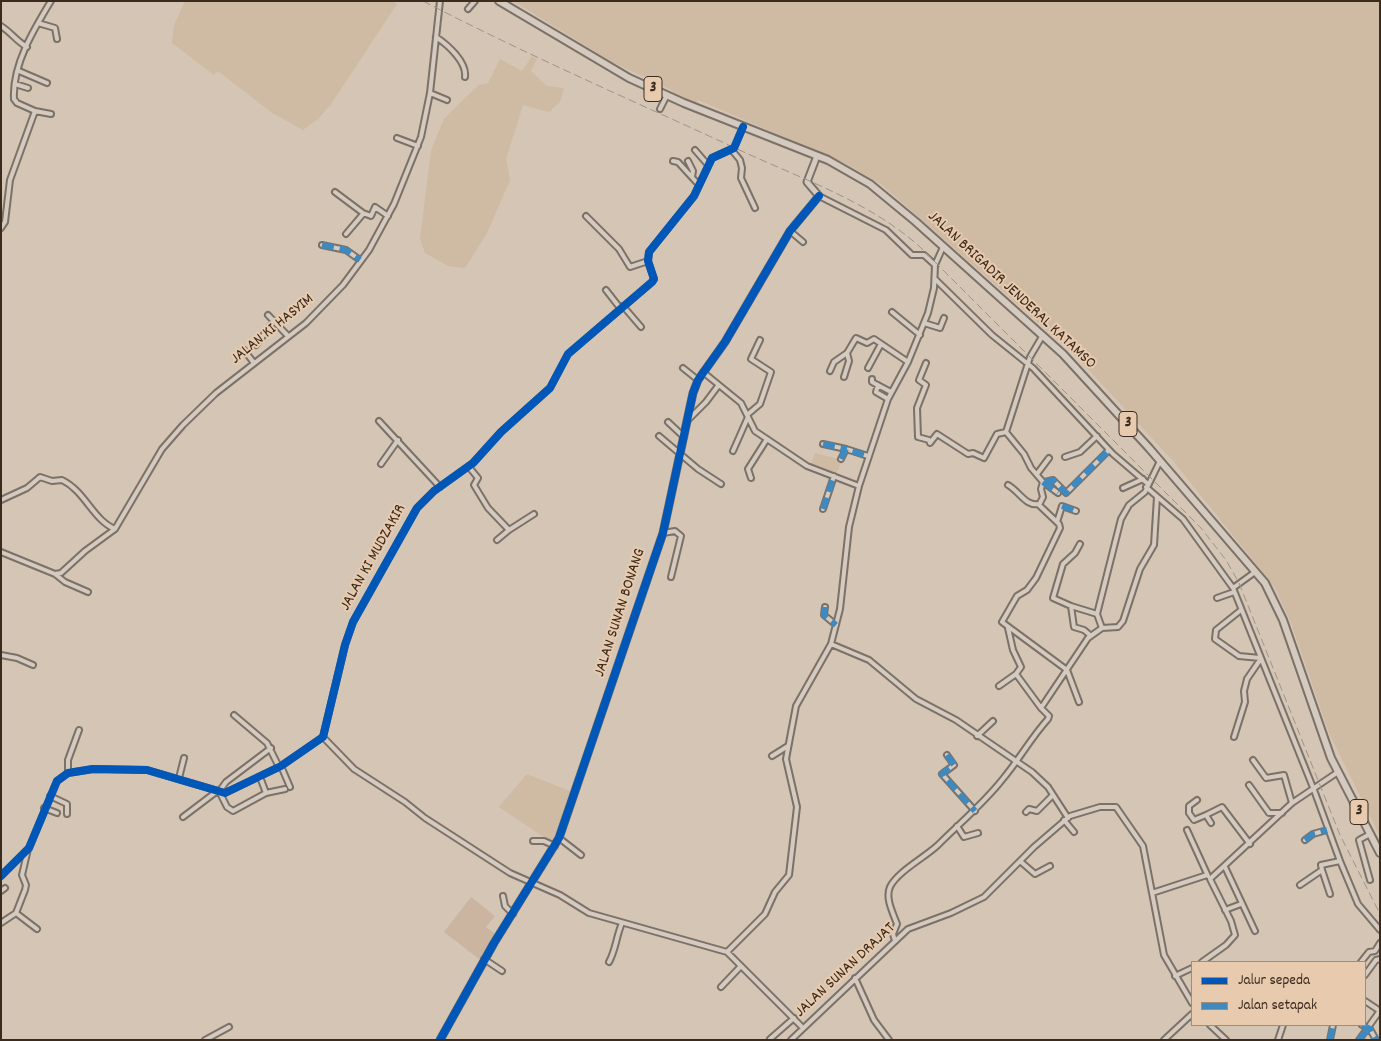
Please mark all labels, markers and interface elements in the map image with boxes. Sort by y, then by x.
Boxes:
road number: 3 [644,76,662,102]
street label: JALAN BRIGADIR JENDERAL KATAMSO [923,208,1099,374]
street label: JALAN KI HASYIM [227,291,319,369]
road number: 3 [1119,412,1137,436]
street label: JALAN KI MUDZAKIR [337,501,411,615]
street label: JALAN SUNAN BONANG [591,546,651,680]
road number: 3 [1350,800,1368,824]
street label: JALAN SUNAN DRAJAT [792,920,900,1022]
legend [1191,961,1366,1026]
text: Jalur sepeda [1238,970,1310,992]
text: Jalan setapak [1238,995,1317,1017]

